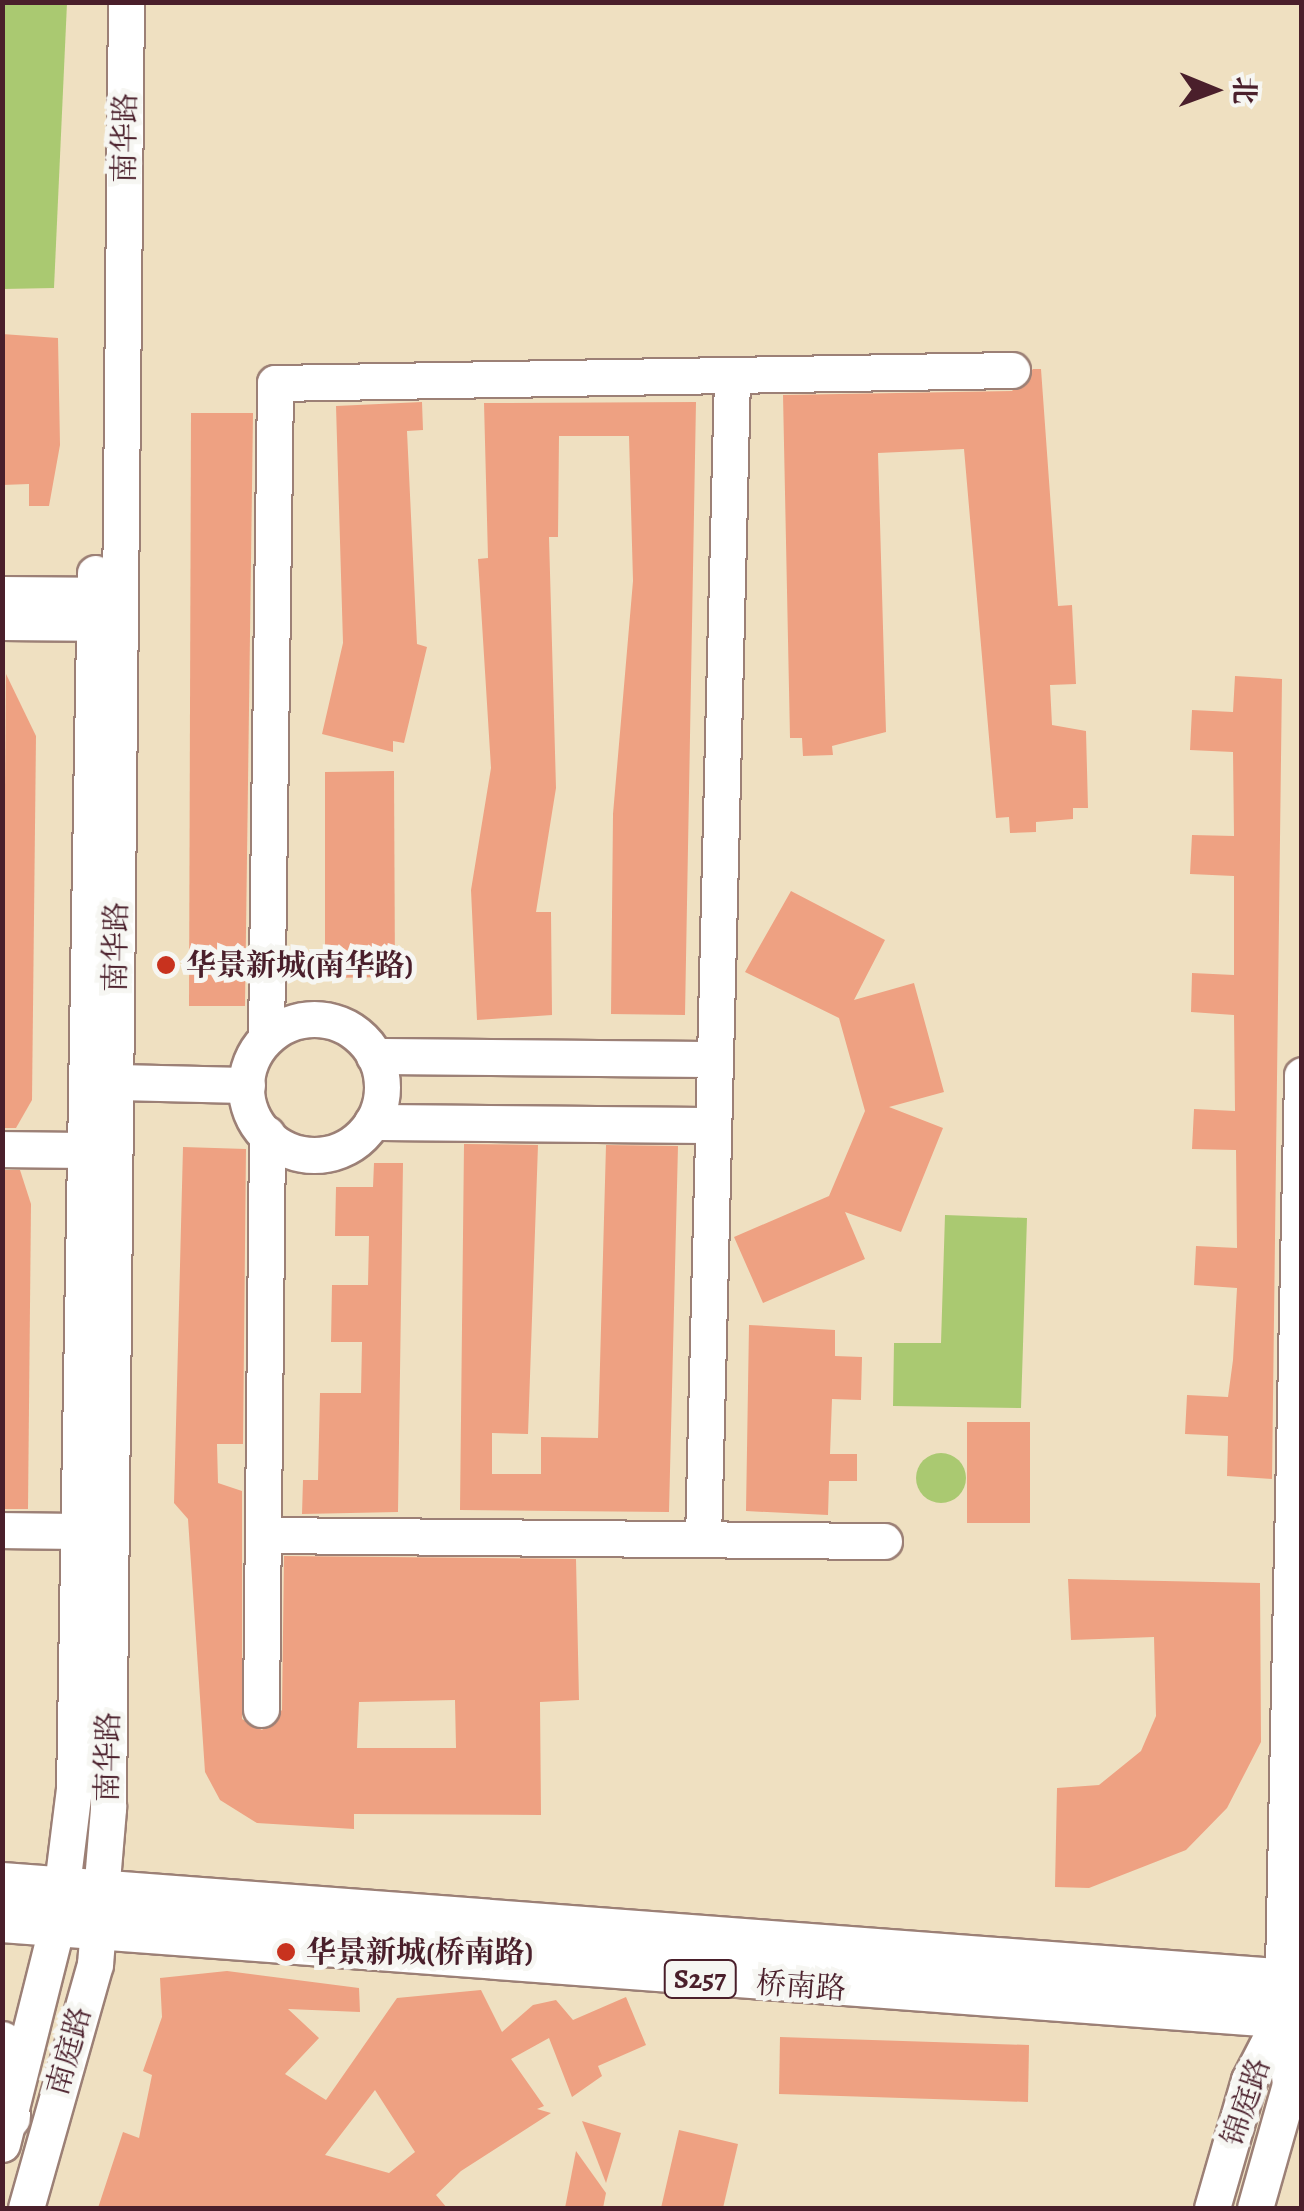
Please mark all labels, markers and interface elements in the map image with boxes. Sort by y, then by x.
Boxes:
north arrow [1164,40,1264,140]
text: 北 [1225,76,1263,105]
street label: 南华路 [106,93,144,183]
street label: 南华路 [97,902,135,992]
place label: 华景新城(南华路) [186,947,413,983]
marker: 华景新城(南华路) [155,954,177,976]
street label: 南华路 [89,1712,127,1802]
place label: 华景新城(桥南路) [306,1934,533,1970]
marker: 华景新城(桥南路) [275,1941,297,1963]
road number: S257 [662,1956,738,2002]
street label: 桥南路 [755,1965,847,2007]
street label: 南庭路 [39,2003,99,2099]
street label: 锦庭路 [1214,2054,1278,2150]

